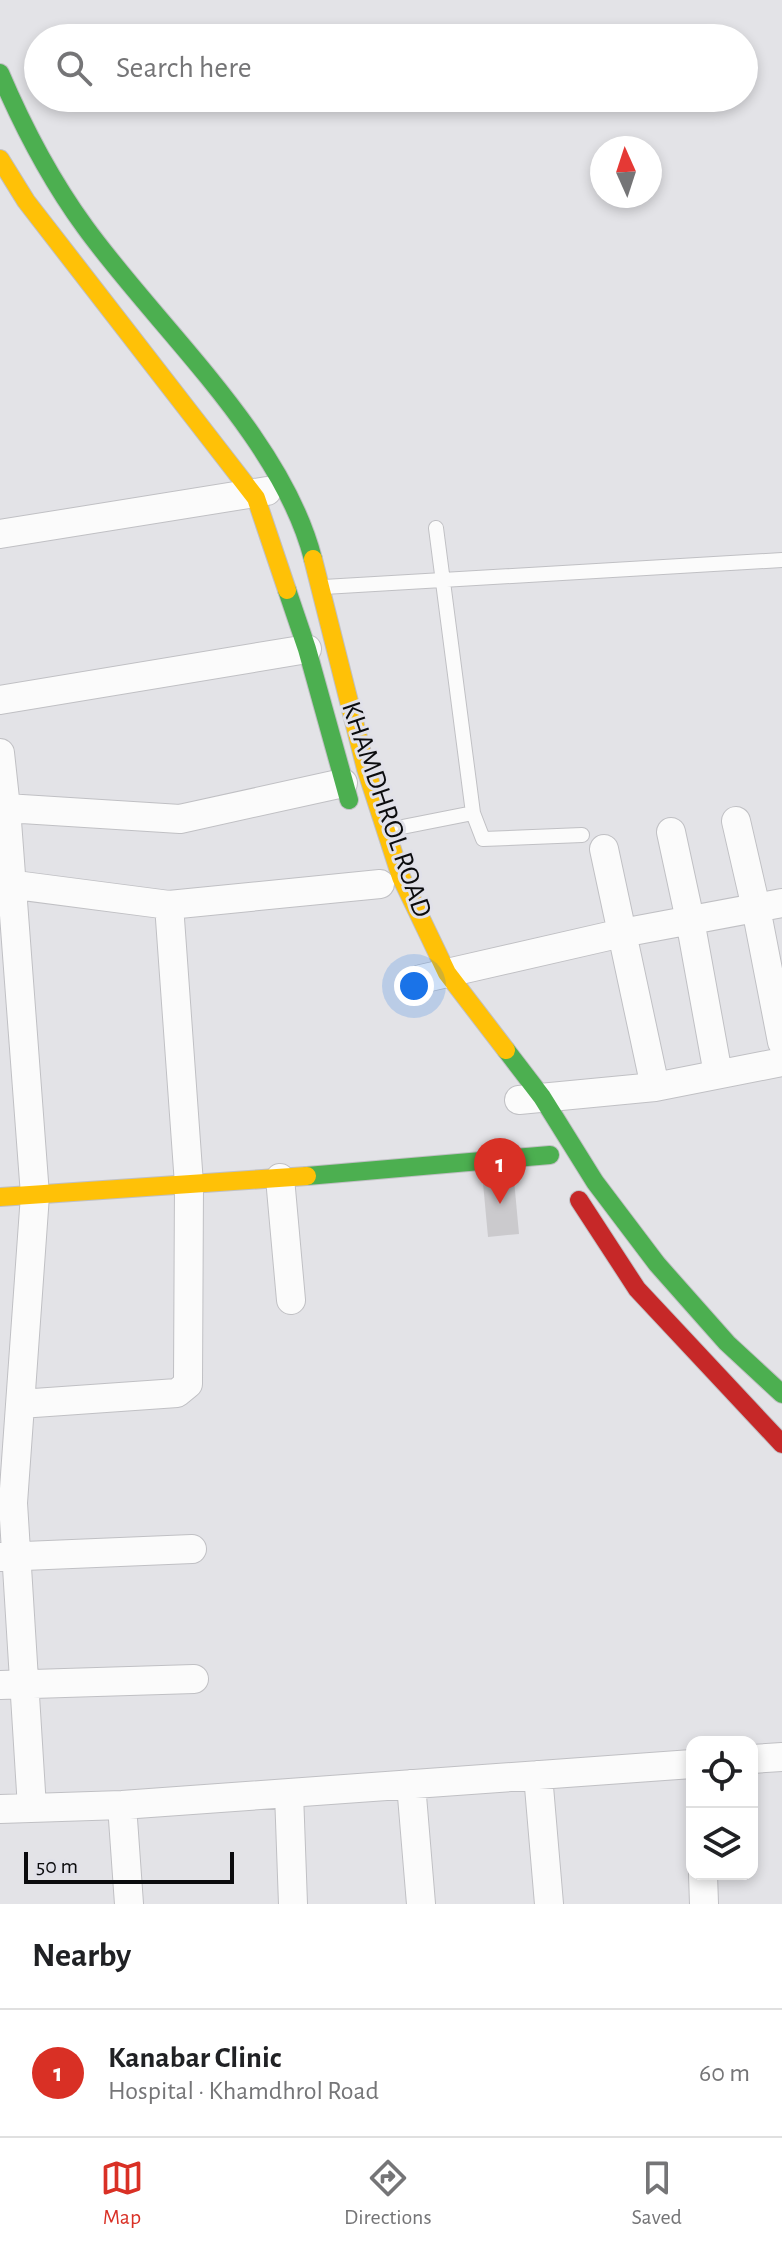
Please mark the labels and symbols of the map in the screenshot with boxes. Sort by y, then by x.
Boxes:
north arrow [590,136,662,208]
street label: KHAMDHROL ROAD [336,698,436,921]
your location [394,966,434,1006]
pin: 1 [474,1138,526,1204]
scale bar [24,1848,234,1884]

